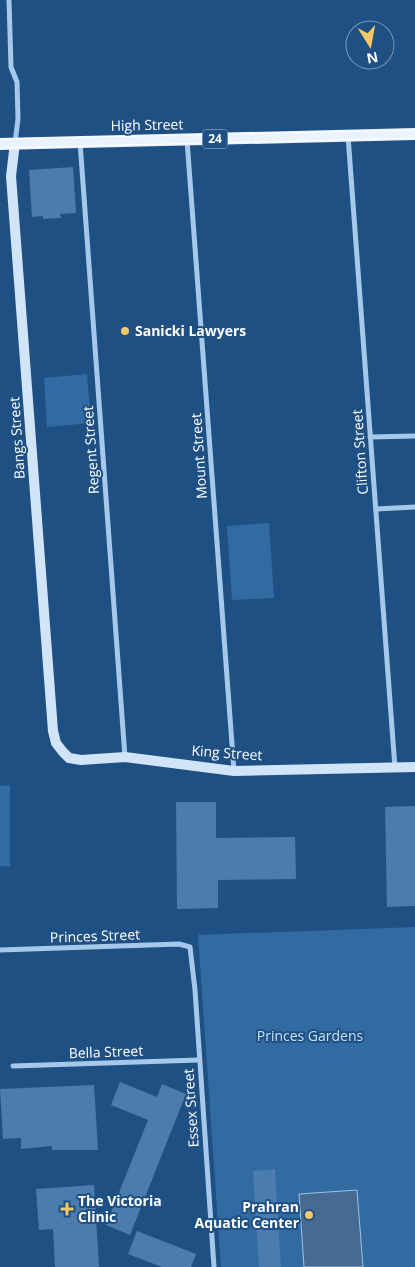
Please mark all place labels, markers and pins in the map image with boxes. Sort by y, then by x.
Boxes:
place label: Sanicki Lawyers [135,321,246,340]
marker: Sanicki Lawyers [119,325,131,337]
place label: The Victoria Clinic [78,1191,162,1226]
place label: Prahran Aquatic Center [195,1197,300,1232]
marker: The Victoria Clinic [60,1202,74,1216]
marker: Prahran Aquatic Center [303,1209,315,1221]

